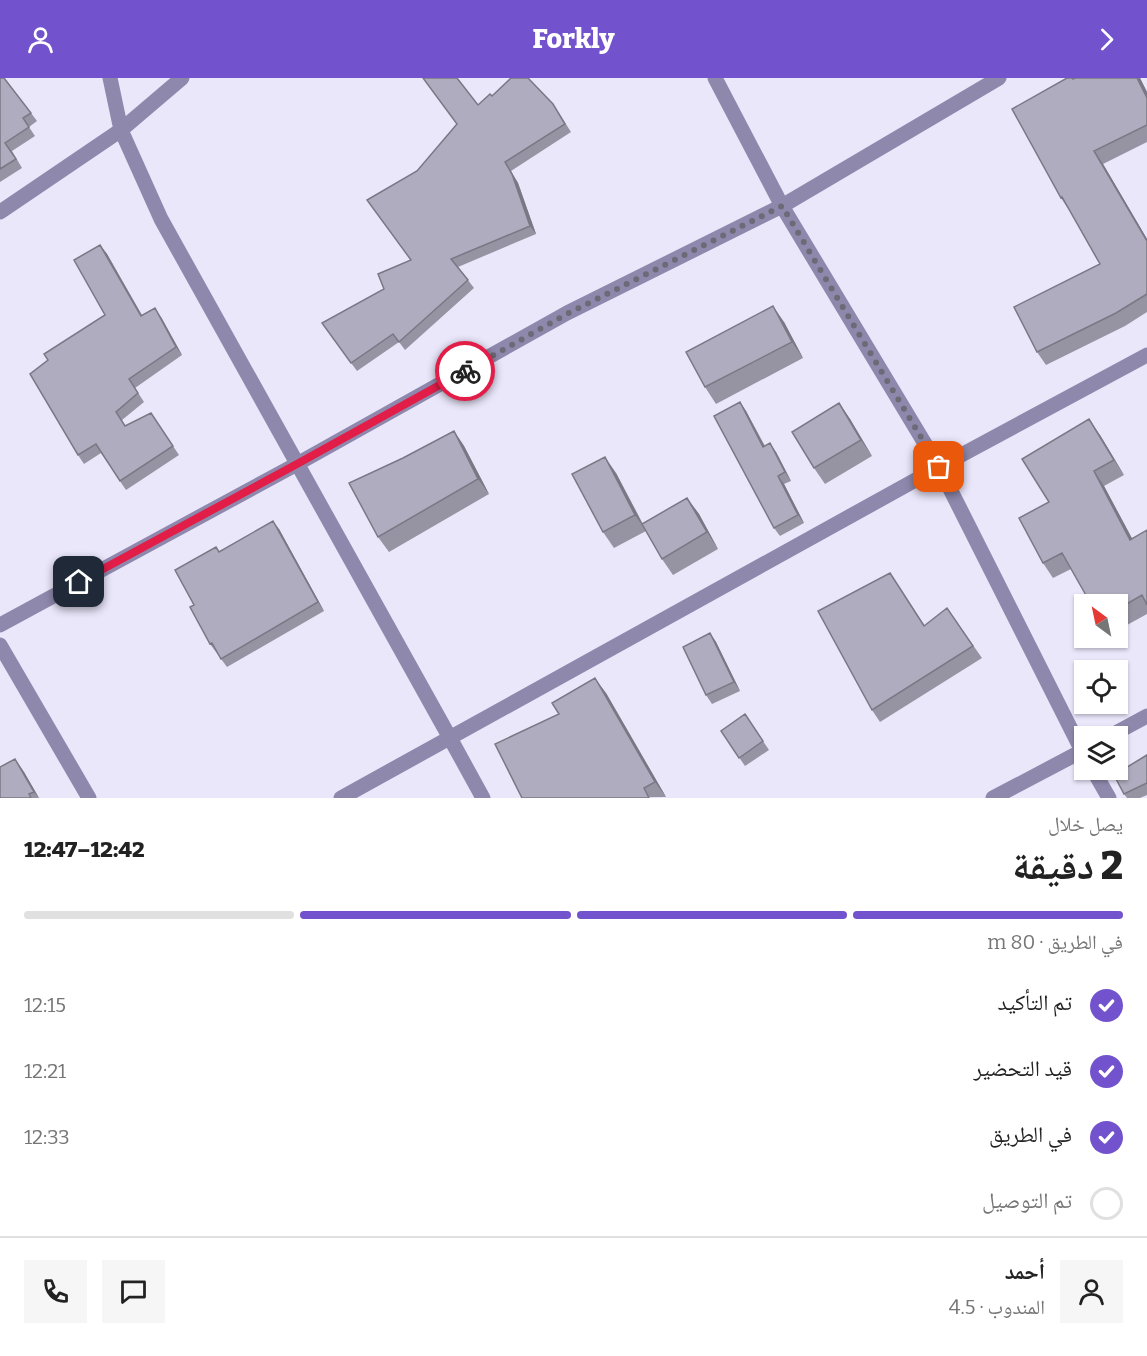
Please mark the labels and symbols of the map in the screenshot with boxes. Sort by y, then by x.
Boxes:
courier [435,341,495,401]
pin [913,441,964,492]
pin [53,556,104,607]
north arrow [1074,594,1128,648]

